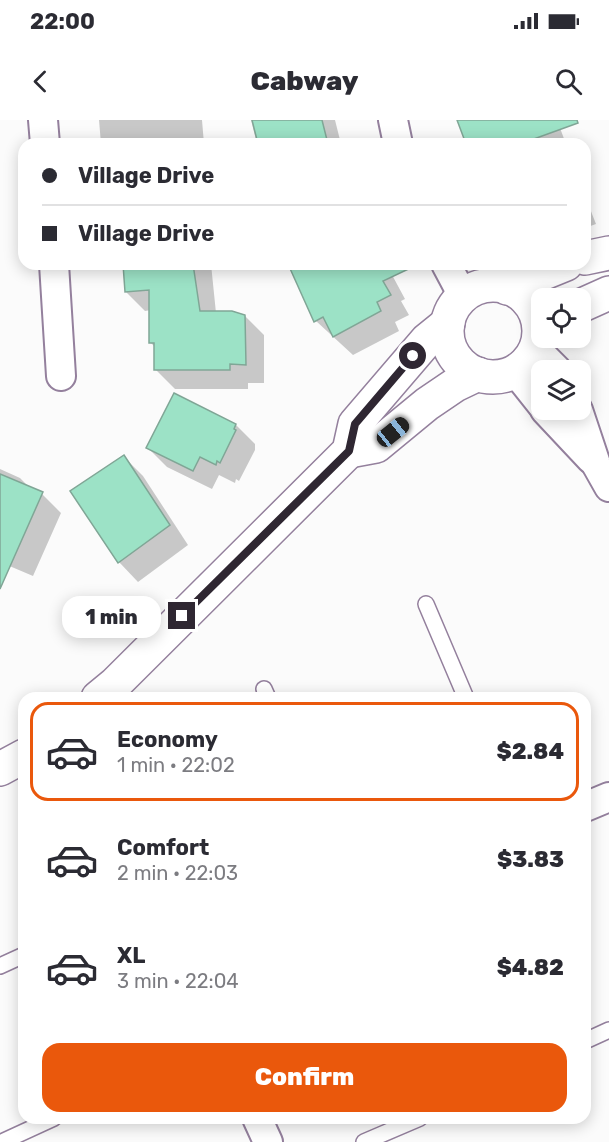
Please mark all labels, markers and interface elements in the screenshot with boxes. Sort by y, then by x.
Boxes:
text: 22:00 [30,8,95,35]
icon: back [24,65,57,98]
text: Cabway [251,65,358,97]
icon: search [552,65,585,98]
text: Village Drive [78,162,214,189]
text: Village Drive [78,220,214,247]
map controls [531,288,591,420]
button: locate [531,288,591,348]
route start [399,342,426,369]
button: layers [531,360,591,420]
car [373,414,413,450]
callout: 1 min [62,595,161,637]
route end [168,602,195,629]
text: 1 min [85,605,138,629]
icon: car [45,725,99,779]
text: Economy [117,726,218,753]
text: $2.84 [497,738,564,765]
text: 1 min · 22:02 [117,753,235,777]
icon: car [45,833,99,887]
text: Comfort [117,834,209,861]
text: $3.83 [497,846,564,873]
text: 2 min · 22:03 [117,861,238,885]
icon: car [45,941,99,995]
text: XL [117,942,145,969]
text: $4.82 [497,954,564,981]
text: 3 min · 22:04 [117,969,239,993]
button: Confirm [42,1043,567,1112]

